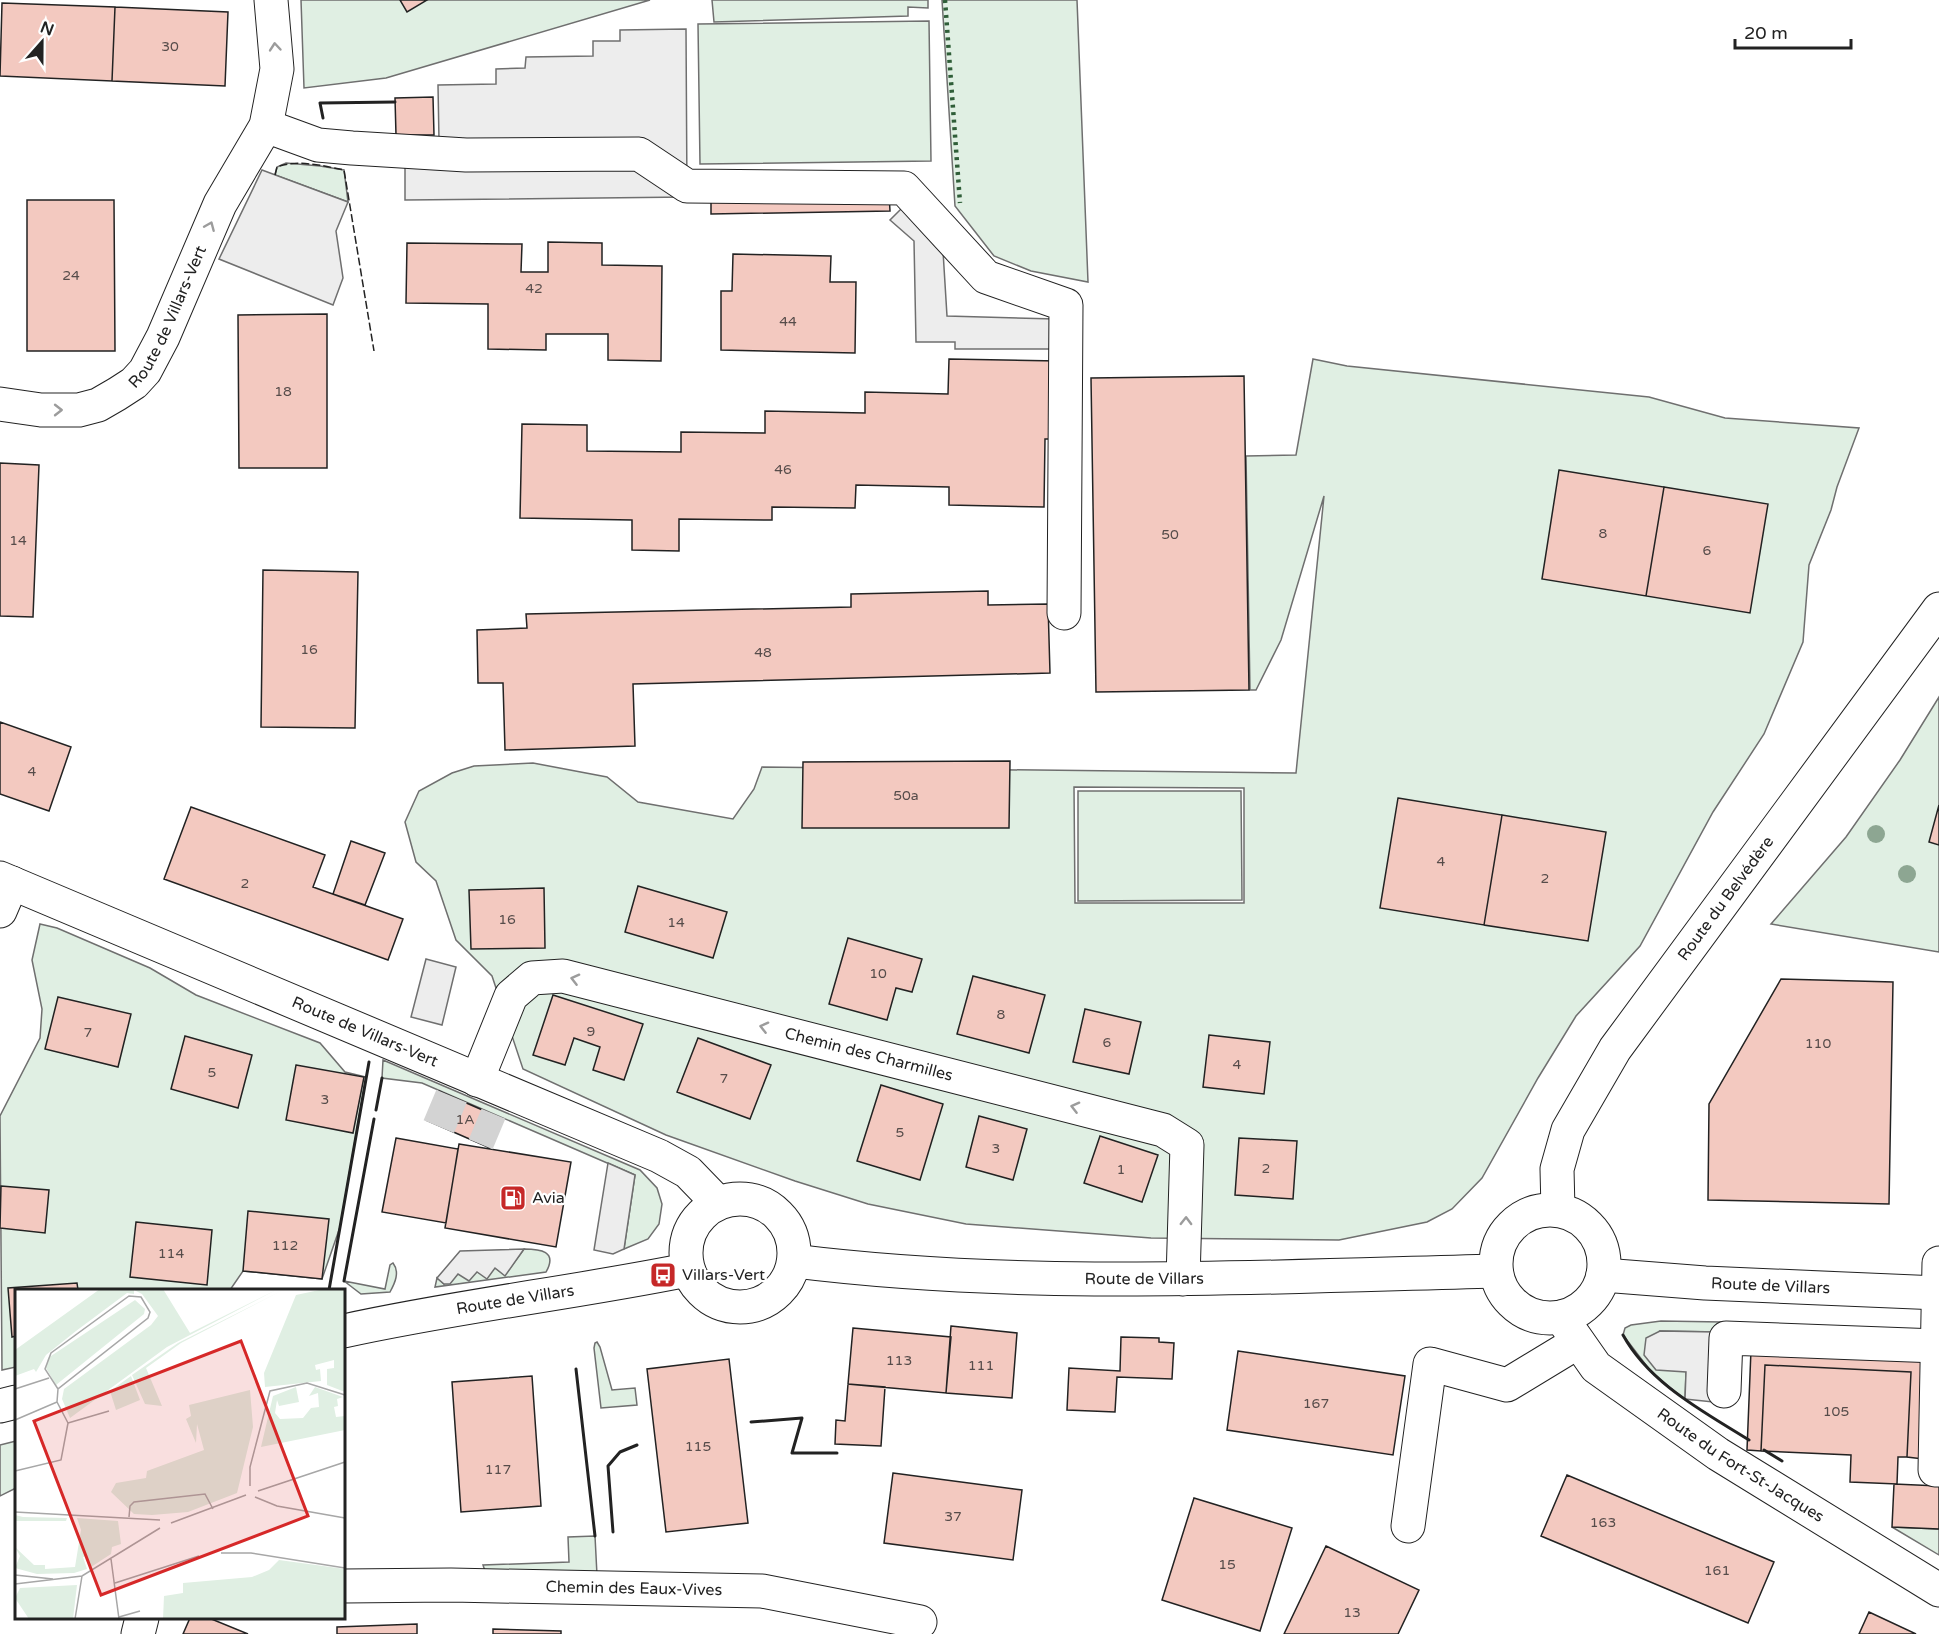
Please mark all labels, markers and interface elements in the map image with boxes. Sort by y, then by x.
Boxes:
north arrow [12,12,72,72]
scale bar [1735,12,1850,50]
text: N [37,17,57,41]
text: 20 m [1744,22,1788,44]
house number: 30 [161,38,179,55]
one-way arrow [269,42,282,51]
one-way arrow [203,221,215,232]
street label: Route de Villars-Vert [124,243,211,392]
house number: 24 [62,267,80,284]
house number: 42 [525,280,543,297]
house number: 44 [779,313,797,330]
house number: 18 [274,383,292,400]
one-way arrow [54,404,63,416]
house number: 46 [774,461,792,478]
house number: 8 [1599,525,1608,542]
house number: 50 [1161,526,1179,543]
house number: 14 [9,532,27,549]
house number: 6 [1703,542,1712,559]
house number: 16 [300,641,318,658]
house number: 48 [754,644,772,661]
house number: 4 [28,763,37,780]
house number: 50a [893,787,919,804]
street label: Route du Belvédère [1673,832,1778,965]
house number: 4 [1437,853,1446,870]
house number: 2 [1541,870,1549,887]
house number: 2 [241,875,249,892]
house number: 16 [498,911,516,928]
house number: 14 [667,914,685,931]
house number: 10 [869,965,887,982]
one-way arrow [571,974,581,986]
street label: Route de Villars-Vert [289,992,441,1072]
house number: 8 [997,1006,1006,1023]
one-way arrow [759,1022,769,1035]
house number: 9 [587,1023,595,1040]
street label: Chemin des Charmilles [782,1023,955,1086]
house number: 7 [84,1024,92,1041]
house number: 6 [1103,1034,1112,1051]
house number: 110 [1805,1035,1831,1052]
house number: 4 [1233,1056,1242,1073]
house number: 5 [208,1064,216,1081]
house number: 7 [720,1070,728,1087]
house number: 3 [321,1091,329,1108]
one-way arrow [1070,1102,1080,1115]
house number: 1A [455,1111,475,1128]
house number: 5 [896,1124,904,1141]
house number: 3 [992,1140,1000,1157]
house number: 2 [1262,1160,1270,1177]
house number: 1 [1117,1161,1125,1178]
fuel station icon: Avia [498,1183,528,1213]
place label: Avia [532,1188,565,1208]
one-way arrow [1180,1216,1192,1225]
house number: 112 [272,1237,298,1254]
house number: 114 [158,1245,184,1262]
bus stop icon: Villars-Vert [648,1260,678,1290]
place label: Villars-Vert [682,1265,765,1285]
street label: Route de Villars [1085,1269,1204,1289]
street label: Route de Villars [1711,1273,1831,1298]
street label: Route de Villars [455,1280,576,1319]
inset map [15,1289,345,1619]
house number: 113 [886,1352,912,1369]
house number: 111 [968,1357,994,1374]
house number: 167 [1303,1395,1329,1412]
house number: 105 [1823,1403,1849,1420]
street label: Route du Fort-St-Jacques [1653,1404,1828,1527]
house number: 115 [685,1438,711,1455]
house number: 117 [485,1461,511,1478]
house number: 37 [944,1508,962,1525]
house number: 163 [1590,1514,1616,1531]
house number: 15 [1218,1556,1236,1573]
house number: 161 [1704,1562,1730,1579]
street label: Chemin des Eaux-Vives [546,1577,722,1600]
house number: 13 [1343,1604,1361,1621]

